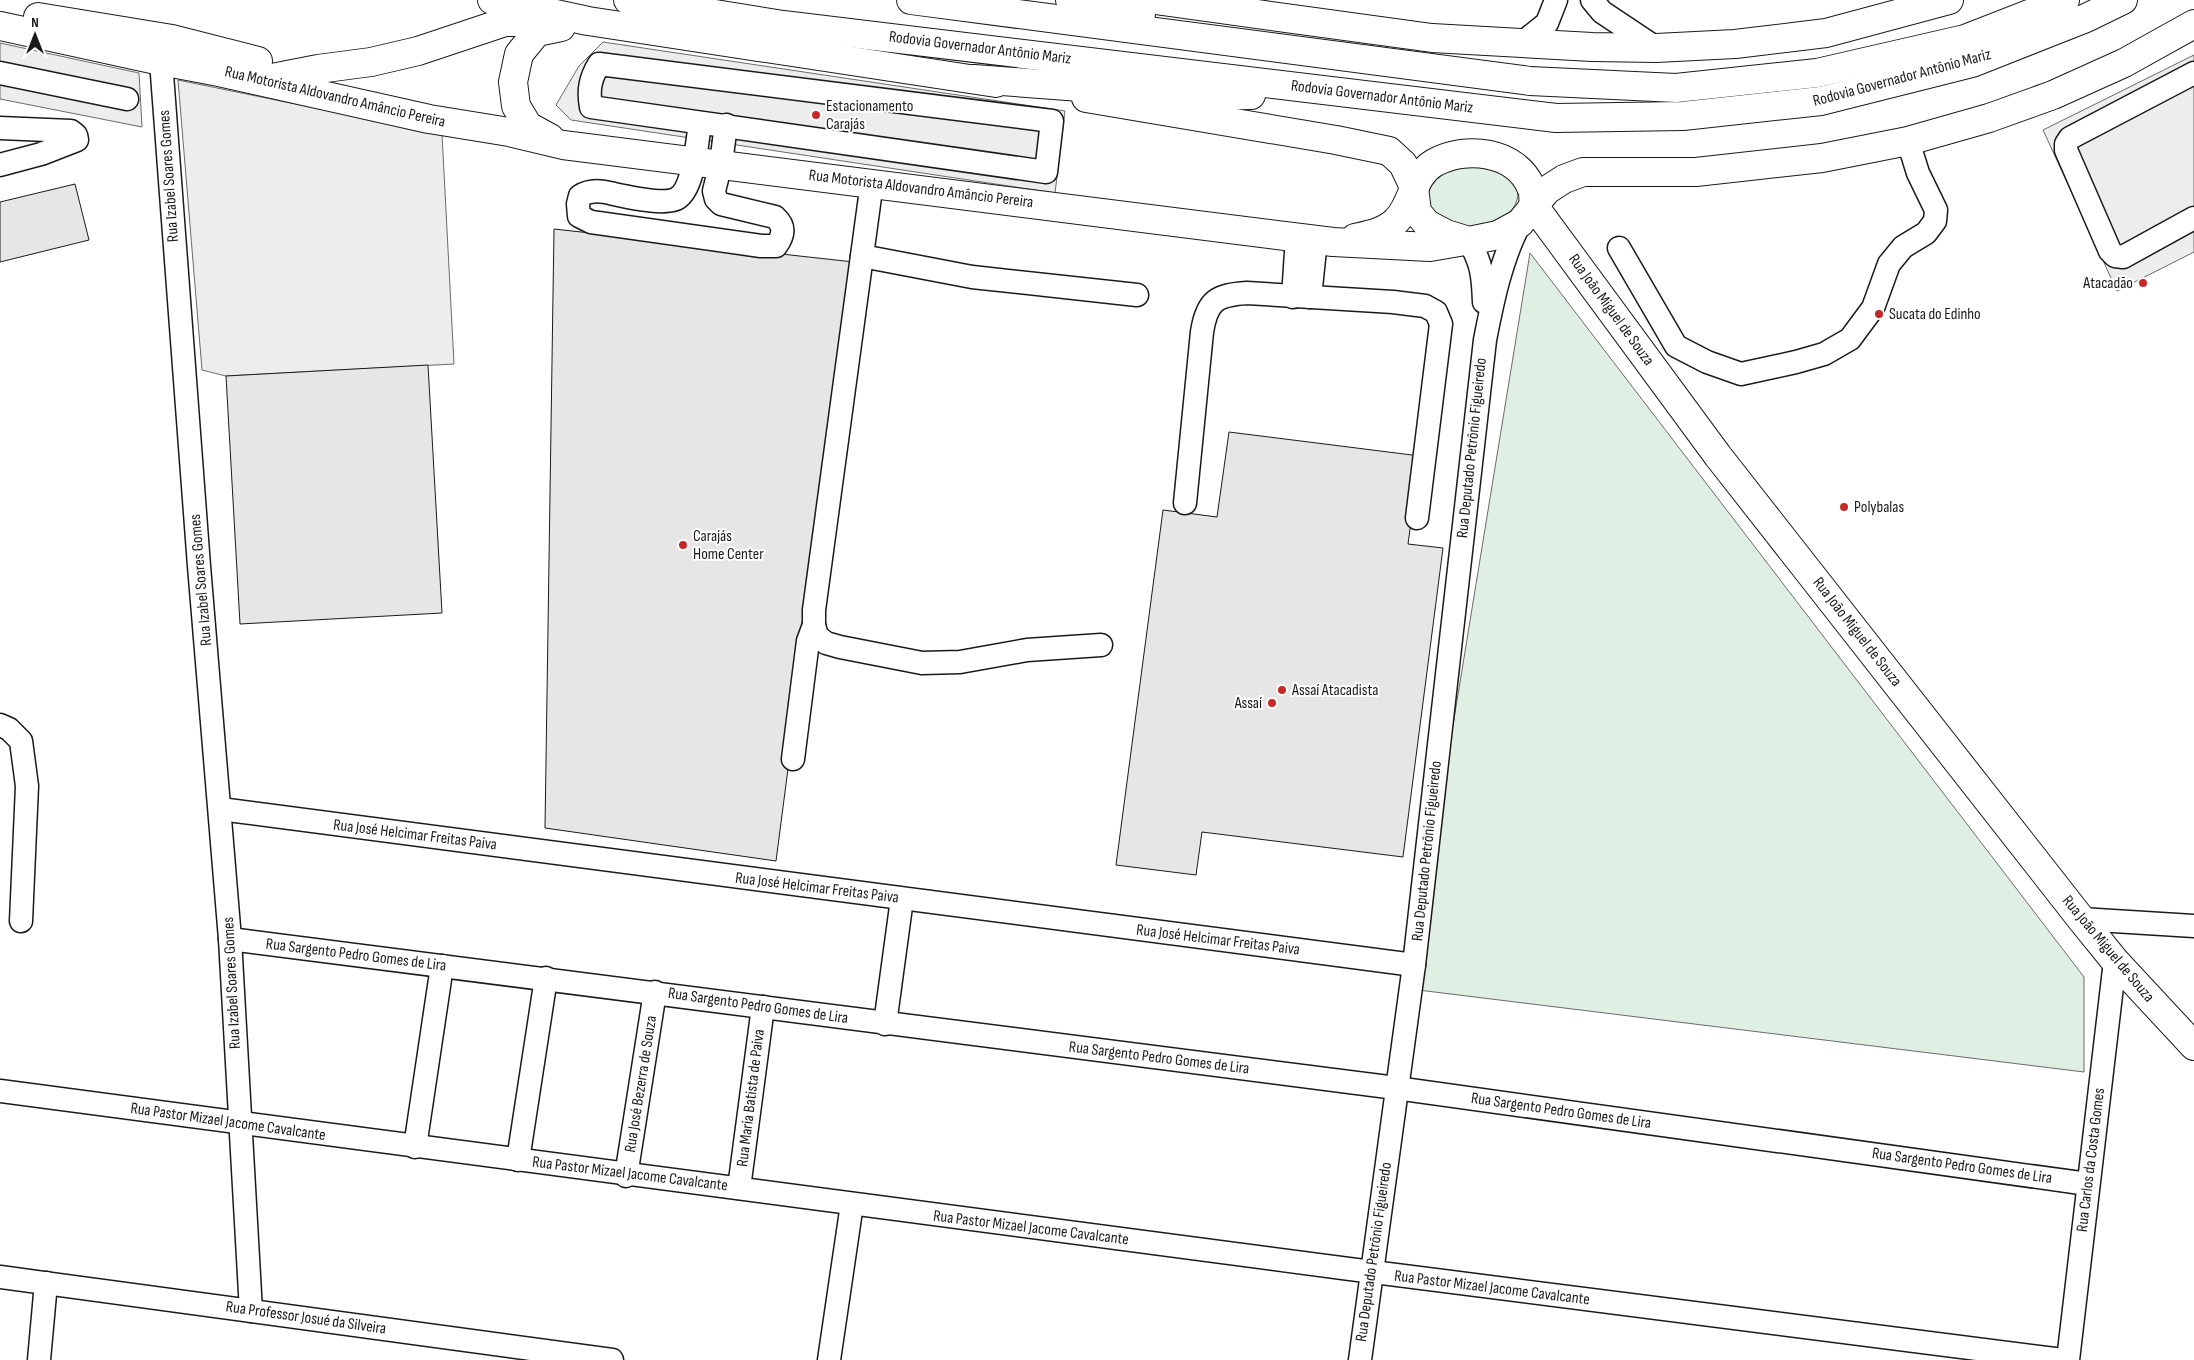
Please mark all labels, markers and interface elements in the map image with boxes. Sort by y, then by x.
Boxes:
north arrow [10,10,60,60]
text: N [31,14,39,31]
street label: Rodovia Governador Antônio Mariz [888,27,1072,69]
street label: Rodovia Governador Antônio Mariz [1811,45,1993,111]
street label: Rua Motorista Aldovandro Amâncio Pereira [223,62,447,132]
street label: Rodovia Governador Antônio Mariz [1290,76,1474,118]
place label: Estacionamento Carajás [826,97,913,134]
street label: Rua Izabel Soares Gomes [155,109,183,243]
marker: Estacionamento Carajás [810,109,822,121]
street label: Rua Motorista Aldovandro Amâncio Pereira [808,166,1034,212]
street label: Rua João Miguel de Souza [1564,251,1658,369]
place label: Atacadão [2082,274,2133,293]
marker: Atacadão [2137,277,2149,289]
place label: Sucata do Edinho [1889,305,1981,324]
marker: Sucata do Edinho [1873,308,1885,320]
street label: Rua Deputado Petrônio Figueiredo [1453,357,1491,539]
place label: Polybalas [1854,498,1904,517]
marker: Polybalas [1838,501,1850,513]
street label: Rua Izabel Soares Gomes [186,513,216,647]
place label: Carajás Home Center [693,527,764,564]
marker: Carajás Home Center [677,539,689,551]
street label: Rua João Miguel de Souza [1808,574,1906,690]
place label: Assaí Atacadista [1291,681,1378,700]
marker: Assaí Atacadista [1276,684,1288,696]
place label: Assaí [1234,694,1262,713]
marker: Assaí [1266,697,1278,709]
street label: Rua Deputado Petrônio Figueiredo [1408,760,1446,942]
street label: Rua José Helcimar Freitas Paiva [332,816,498,854]
street label: Rua José Helcimar Freitas Paiva [734,869,900,907]
street label: Rua João Miguel de Souza [2058,892,2158,1006]
street label: Rua Izabel Soares Gomes [219,916,245,1050]
street label: Rua José Helcimar Freitas Paiva [1135,921,1301,959]
street label: Rua Sargento Pedro Gomes de Lira [265,935,447,975]
street label: Rua Sargento Pedro Gomes de Lira [667,984,849,1028]
street label: Rua José Bezerra de Souza [621,1014,661,1154]
street label: Rua Maria Batista de Paiva [733,1028,769,1168]
street label: Rua Sargento Pedro Gomes de Lira [1068,1038,1250,1078]
street label: Rua Carlos da Costa Gomes [2073,1087,2109,1233]
street label: Rua Sargento Pedro Gomes de Lira [1470,1089,1652,1133]
street label: Rua Pastor Mizael Jacome Cavalcante [129,1099,327,1145]
street label: Rua Sargento Pedro Gomes de Lira [1871,1144,2053,1188]
street label: Rua Pastor Mizael Jacome Cavalcante [531,1153,729,1195]
street label: Rua Deputado Petrônio Figueiredo [1352,1161,1396,1343]
street label: Rua Pastor Mizael Jacome Cavalcante [932,1207,1130,1249]
street label: Rua Pastor Mizael Jacome Cavalcante [1393,1267,1591,1309]
street label: Rua Professor Josué da Silveira [225,1297,387,1339]

